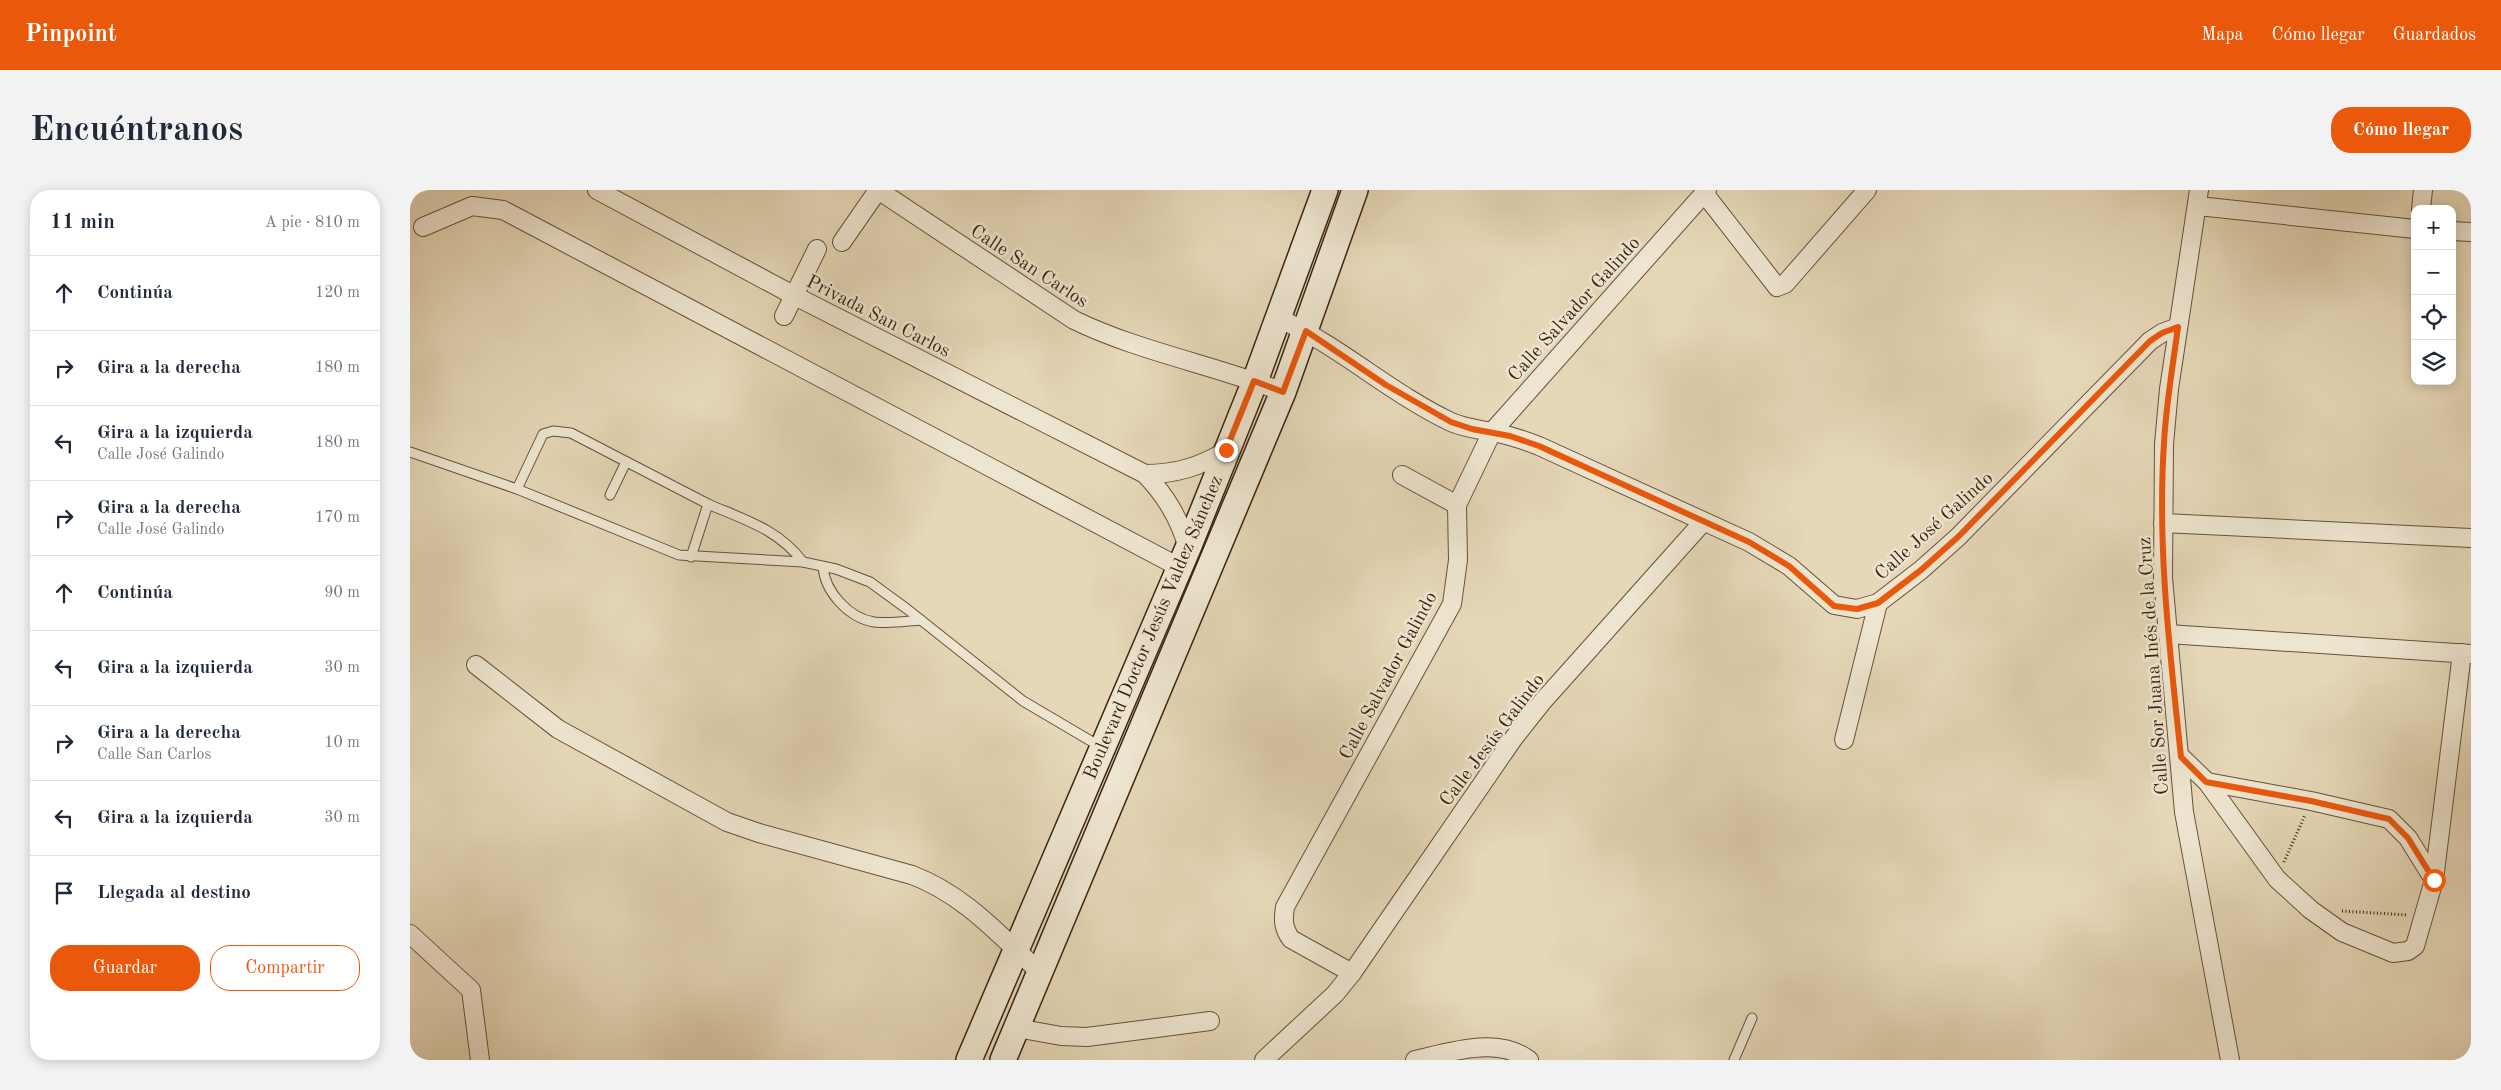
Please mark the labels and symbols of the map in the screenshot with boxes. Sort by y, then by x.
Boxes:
street label: Calle San Carlos [966,222,1091,312]
street label: Calle Salvador Galindo [1505,234,1644,386]
street label: Privada San Carlos [803,273,953,362]
route end [1215,439,1238,462]
street label: Calle José Galindo [1872,469,1997,585]
street label: Boulevard Doctor Jesús Valdez Sánchez [1081,473,1227,783]
street label: Calle Sor Juana Inés de la Cruz [2136,536,2173,795]
street label: Calle Salvador Galindo [1337,589,1441,763]
street label: Calle Jesús Galindo [1437,671,1549,810]
route start [2423,869,2446,892]

